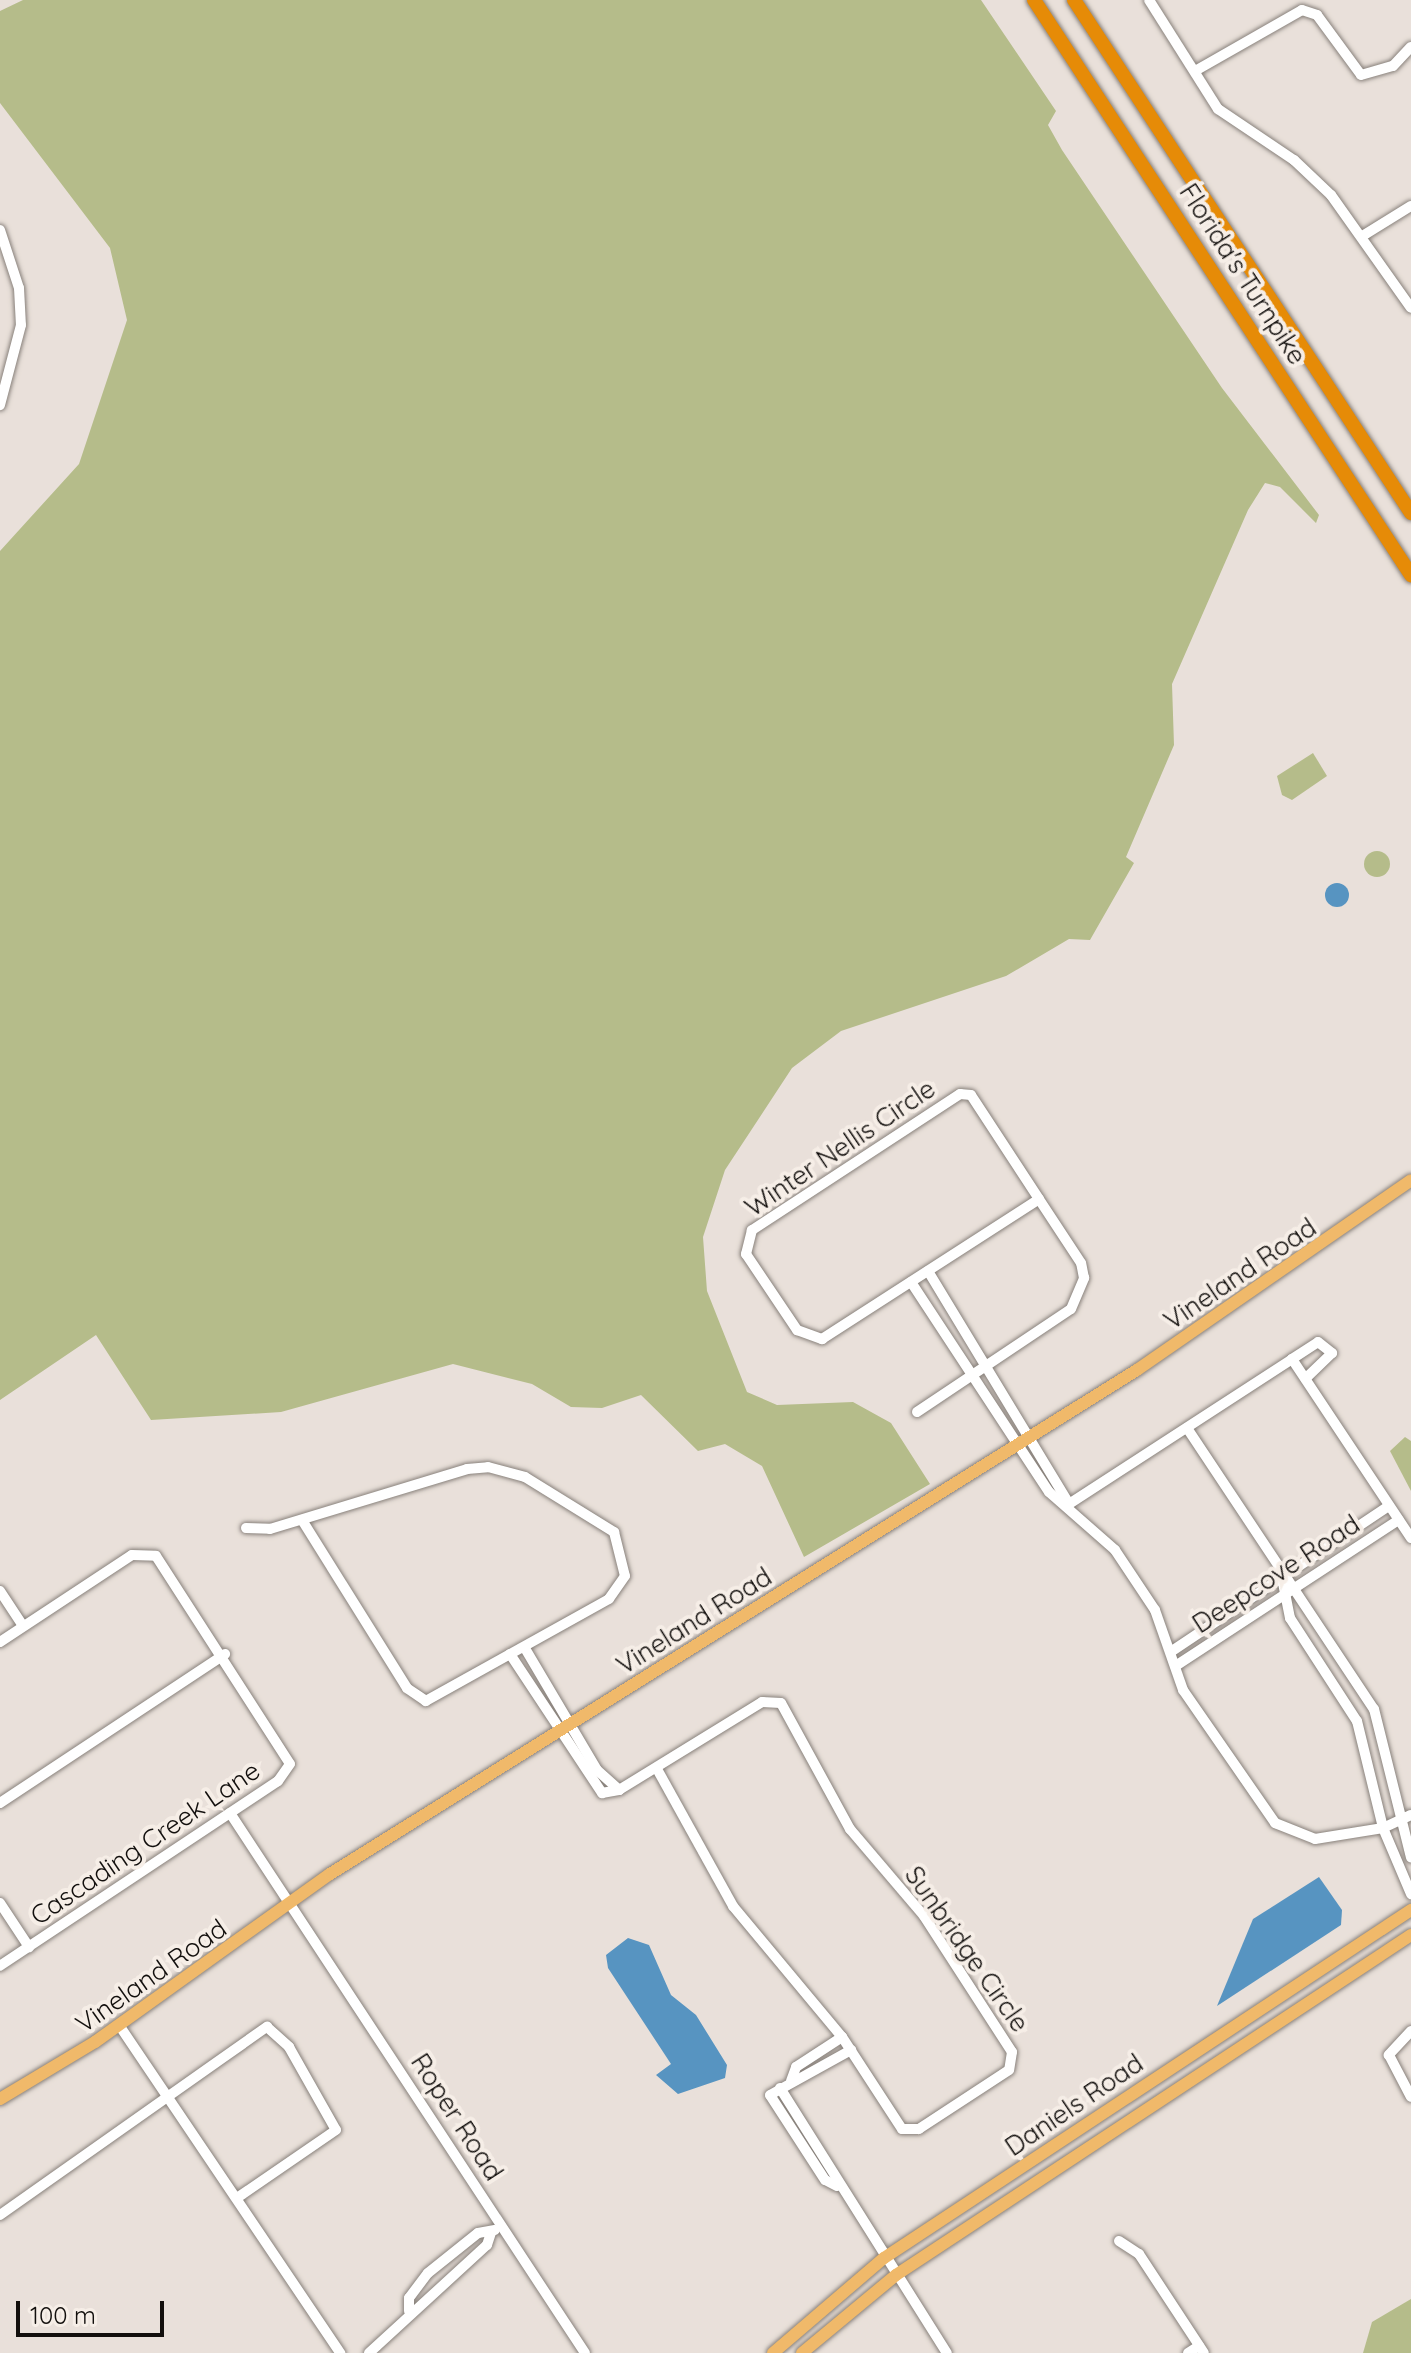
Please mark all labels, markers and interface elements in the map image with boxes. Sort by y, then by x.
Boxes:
street label: Florida's Turnpike [1173,178,1313,370]
street label: Winter Nellis Circle [739,1073,941,1223]
street label: Vineland Road [1158,1212,1322,1336]
street label: Deepcove Road [1187,1508,1365,1640]
street label: Vineland Road [611,1561,777,1681]
street label: Cascading Creek Lane [24,1755,266,1931]
street label: Sunbridge Circle [898,1860,1036,2038]
street label: Vineland Road [70,1913,232,2039]
street label: Daniels Road [999,2047,1149,2163]
street label: Roper Road [404,2048,510,2186]
scale bar [20,2285,168,2335]
text: 100 m [30,2300,96,2330]

